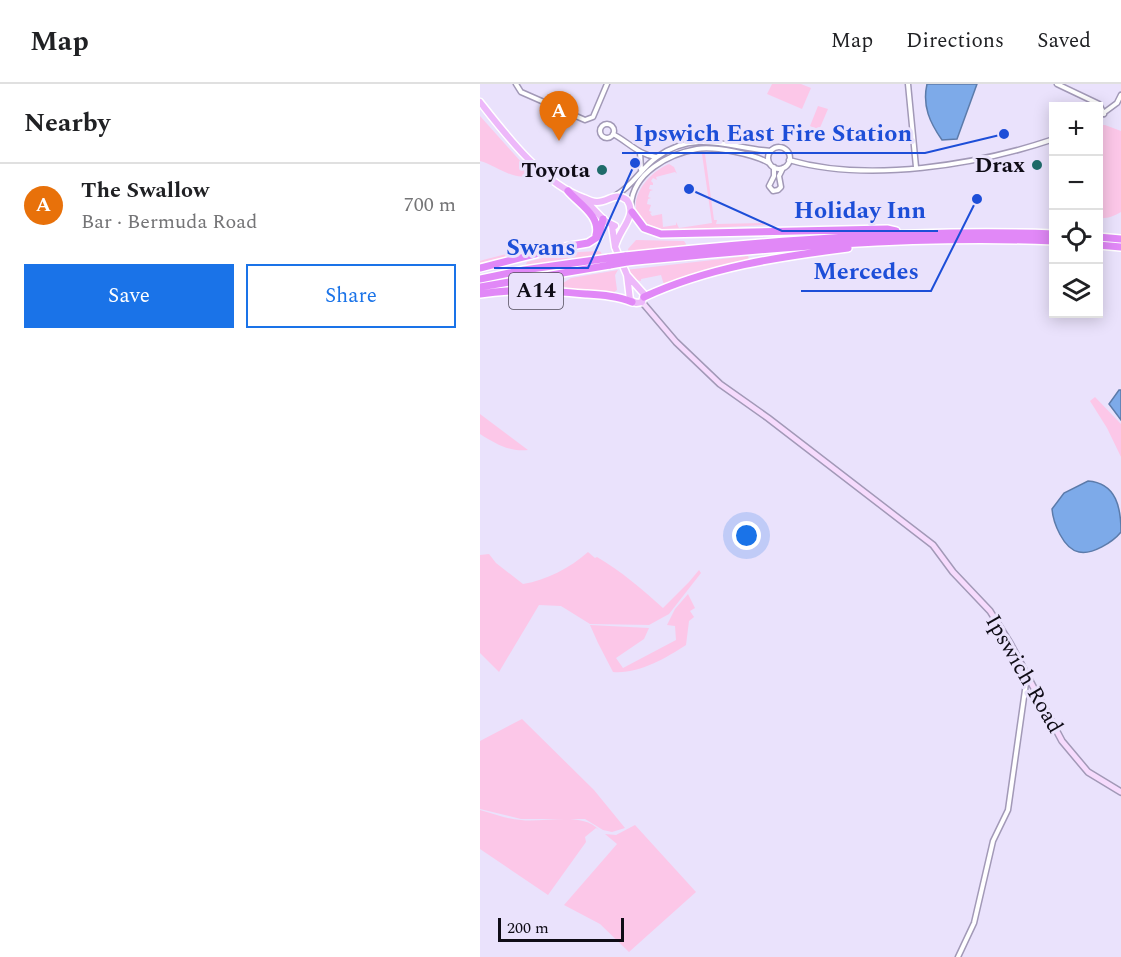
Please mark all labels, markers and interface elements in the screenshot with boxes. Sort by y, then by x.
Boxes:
text: Map [30,20,89,63]
text: Map [831,25,873,57]
text: Directions [906,25,1004,57]
text: Saved [1037,25,1091,57]
pin: A [540,92,578,141]
map controls [1049,102,1103,318]
button: + [1049,102,1103,156]
text: Nearby [24,103,110,143]
callout: Ipswich East Fire Station [622,111,925,153]
text: Ipswich East Fire Station [634,116,912,152]
place label: Drax [975,149,1025,182]
place label: Toyota [521,154,591,187]
button: − [1049,156,1103,210]
marker: Drax [1030,158,1044,172]
marker: Toyota [595,163,609,177]
text: The Swallow [81,174,209,207]
callout: Holiday Inn [782,189,938,231]
text: A [36,190,51,220]
text: 700 m [404,190,456,220]
text: Holiday Inn [794,193,926,229]
text: Bar · Bermuda Road [81,207,257,237]
button: locate [1049,210,1103,264]
callout: Swans [494,226,588,268]
text: Swans [506,230,576,266]
callout: Mercedes [801,249,931,291]
text: Mercedes [813,254,919,290]
button: Save [24,264,234,328]
button: Share [246,264,456,328]
button: layers [1049,264,1103,318]
road number: A14 [509,273,563,309]
your location [732,521,761,550]
street label: Ipswich Road [977,608,1071,740]
scale bar [498,915,624,942]
text: 200 m [507,916,549,940]

